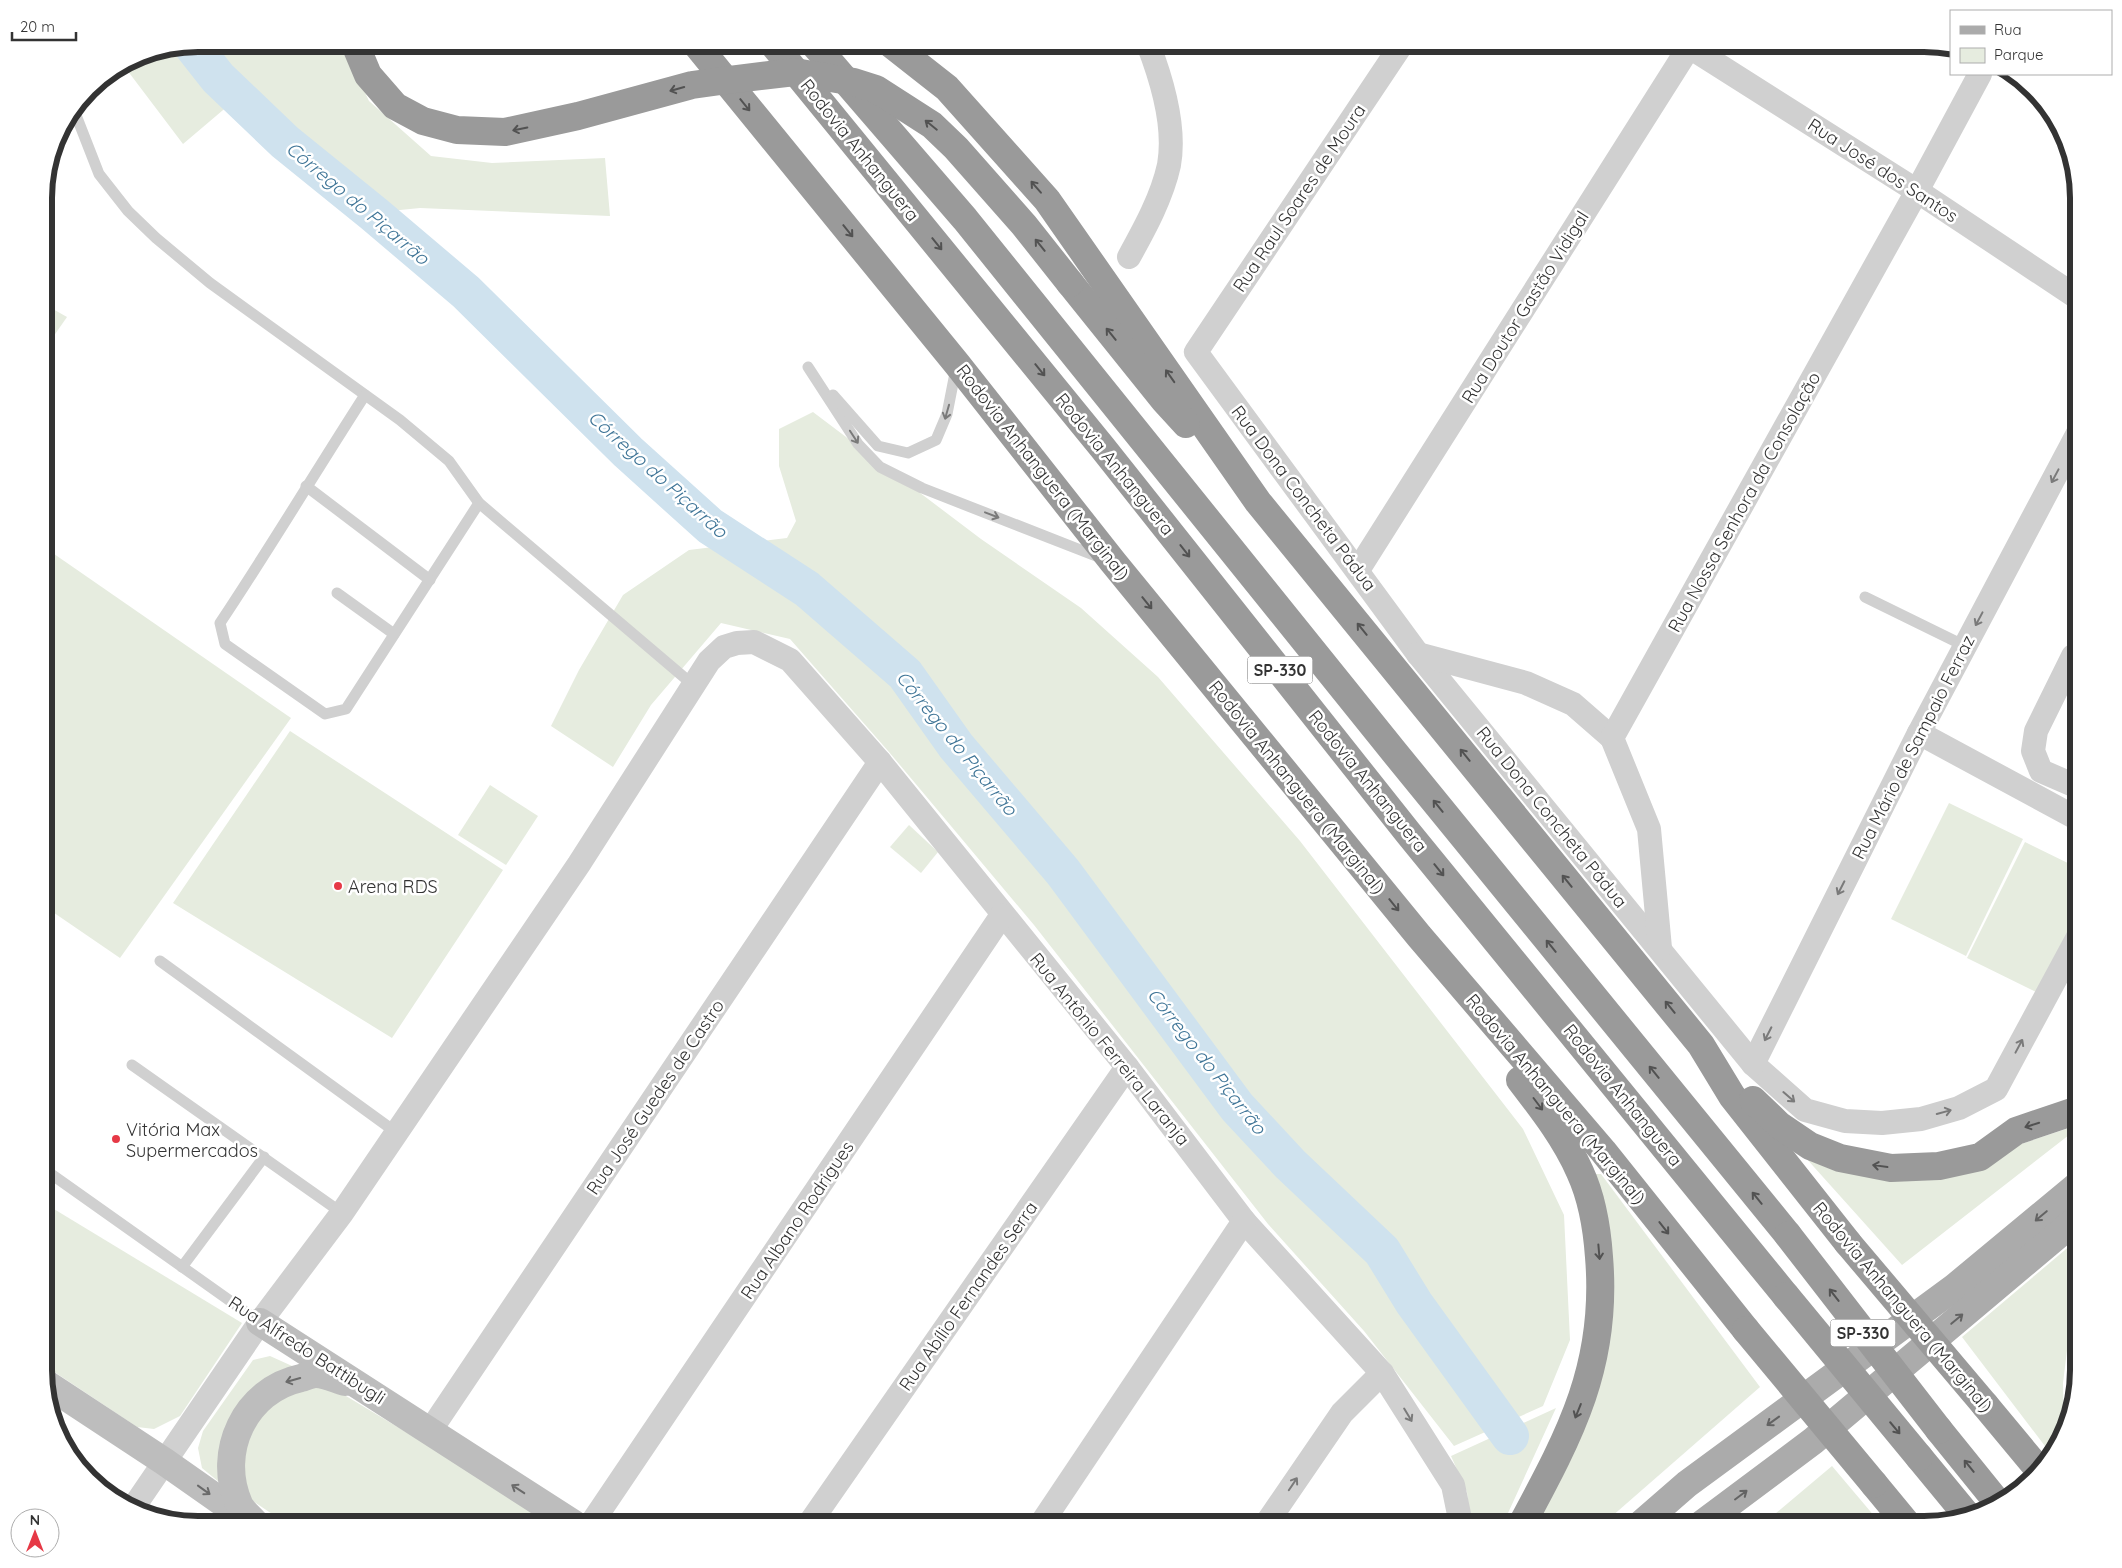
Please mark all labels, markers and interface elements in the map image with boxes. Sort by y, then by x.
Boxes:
scale bar [12,10,76,42]
legend [1950,10,2112,75]
text: 20 m [20,17,55,36]
text: Rua [1994,20,2022,39]
text: Parque [1994,45,2044,64]
street label: Rodovia Anhanguera [796,74,924,226]
one-way arrow [670,85,686,94]
one-way arrow [739,99,750,112]
street label: Rua Raul Soares de Moura [1227,100,1371,296]
street label: Rua José dos Santos [1804,113,1962,227]
one-way arrow [925,120,938,131]
one-way arrow [512,125,528,134]
water label: Córrego do Piçarrão [282,136,436,271]
one-way arrow [1030,180,1041,193]
street label: Rua Doutor Gastão Vidigal [1456,207,1594,407]
one-way arrow [842,224,853,237]
one-way arrow [931,237,942,250]
one-way arrow [1034,239,1045,252]
one-way arrow [1105,328,1116,341]
street label: Rodovia Anhanguera (Marginal) [951,359,1135,585]
one-way arrow [1034,363,1045,376]
street label: Rua Nossa Senhora da Consolação [1663,368,1825,636]
one-way arrow [1165,370,1175,384]
street label: Rodovia Anhanguera [1051,388,1179,540]
street label: Rua Dona Concheta Pádua [1227,401,1381,595]
one-way arrow [941,403,951,419]
water label: Córrego do Piçarrão [583,405,734,544]
one-way arrow [848,430,859,444]
one-way arrow [2050,468,2059,483]
one-way arrow [984,511,999,521]
one-way arrow [1180,544,1191,557]
one-way arrow [1141,596,1152,609]
one-way arrow [1974,612,1984,627]
one-way arrow [1356,623,1367,636]
street label: Rua Mário de Sampaio Ferraz [1846,631,1980,863]
road number: SP-330 [1248,656,1312,684]
water label: Córrego do Piçarrão [891,666,1024,821]
street label: Rodovia Anhanguera (Marginal) [1204,676,1390,898]
street label: Rodovia Anhanguera [1304,705,1432,857]
street label: Rua Dona Concheta Pádua [1472,722,1632,912]
one-way arrow [1459,749,1470,762]
one-way arrow [1432,800,1443,813]
one-way arrow [1434,863,1445,876]
place label: Arena RDS [348,875,438,898]
one-way arrow [1562,875,1573,888]
marker: Arena RDS [332,880,344,892]
one-way arrow [1836,881,1846,896]
one-way arrow [1388,898,1399,911]
one-way arrow [1546,940,1557,953]
street label: Rua Antônio Ferreira Laranja [1025,948,1195,1150]
water label: Córrego do Piçarrão [1142,983,1273,1140]
street label: Rodovia Anhanguera (Marginal) [1461,989,1651,1209]
street label: Rua José Guedes de Castro [581,995,729,1199]
one-way arrow [1665,1001,1676,1014]
street label: Rodovia Anhanguera [1559,1019,1687,1171]
one-way arrow [1763,1026,1772,1041]
one-way arrow [2014,1039,2024,1054]
one-way arrow [1649,1066,1660,1079]
one-way arrow [1783,1091,1796,1102]
one-way arrow [1533,1097,1544,1110]
one-way arrow [1936,1107,1952,1117]
place label: Vitória Max Supermercados [126,1118,258,1162]
one-way arrow [2024,1121,2040,1131]
marker: Vitória Max Supermercados [110,1133,122,1145]
street label: Rua Albano Rodrigues [735,1136,859,1304]
one-way arrow [1872,1161,1888,1171]
one-way arrow [1751,1191,1762,1204]
street label: Rua Abílio Fernandes Serra [894,1197,1042,1395]
street label: Rodovia Anhanguera (Marginal) [1808,1197,1998,1417]
one-way arrow [2035,1210,2048,1221]
one-way arrow [1659,1222,1670,1235]
one-way arrow [1594,1244,1603,1260]
one-way arrow [1828,1288,1839,1301]
street label: Rua Alfredo Battibugli [224,1291,390,1409]
one-way arrow [1950,1314,1963,1325]
road number: SP-330 [1830,1320,1896,1346]
one-way arrow [285,1376,301,1385]
one-way arrow [1572,1404,1581,1419]
one-way arrow [1403,1407,1413,1421]
one-way arrow [1766,1416,1780,1426]
one-way arrow [1890,1421,1901,1434]
one-way arrow [1963,1460,1974,1473]
one-way arrow [1288,1477,1298,1491]
one-way arrow [511,1484,525,1494]
one-way arrow [197,1485,211,1495]
one-way arrow [1734,1490,1748,1500]
north arrow [10,1508,60,1558]
text: N [30,1511,40,1529]

